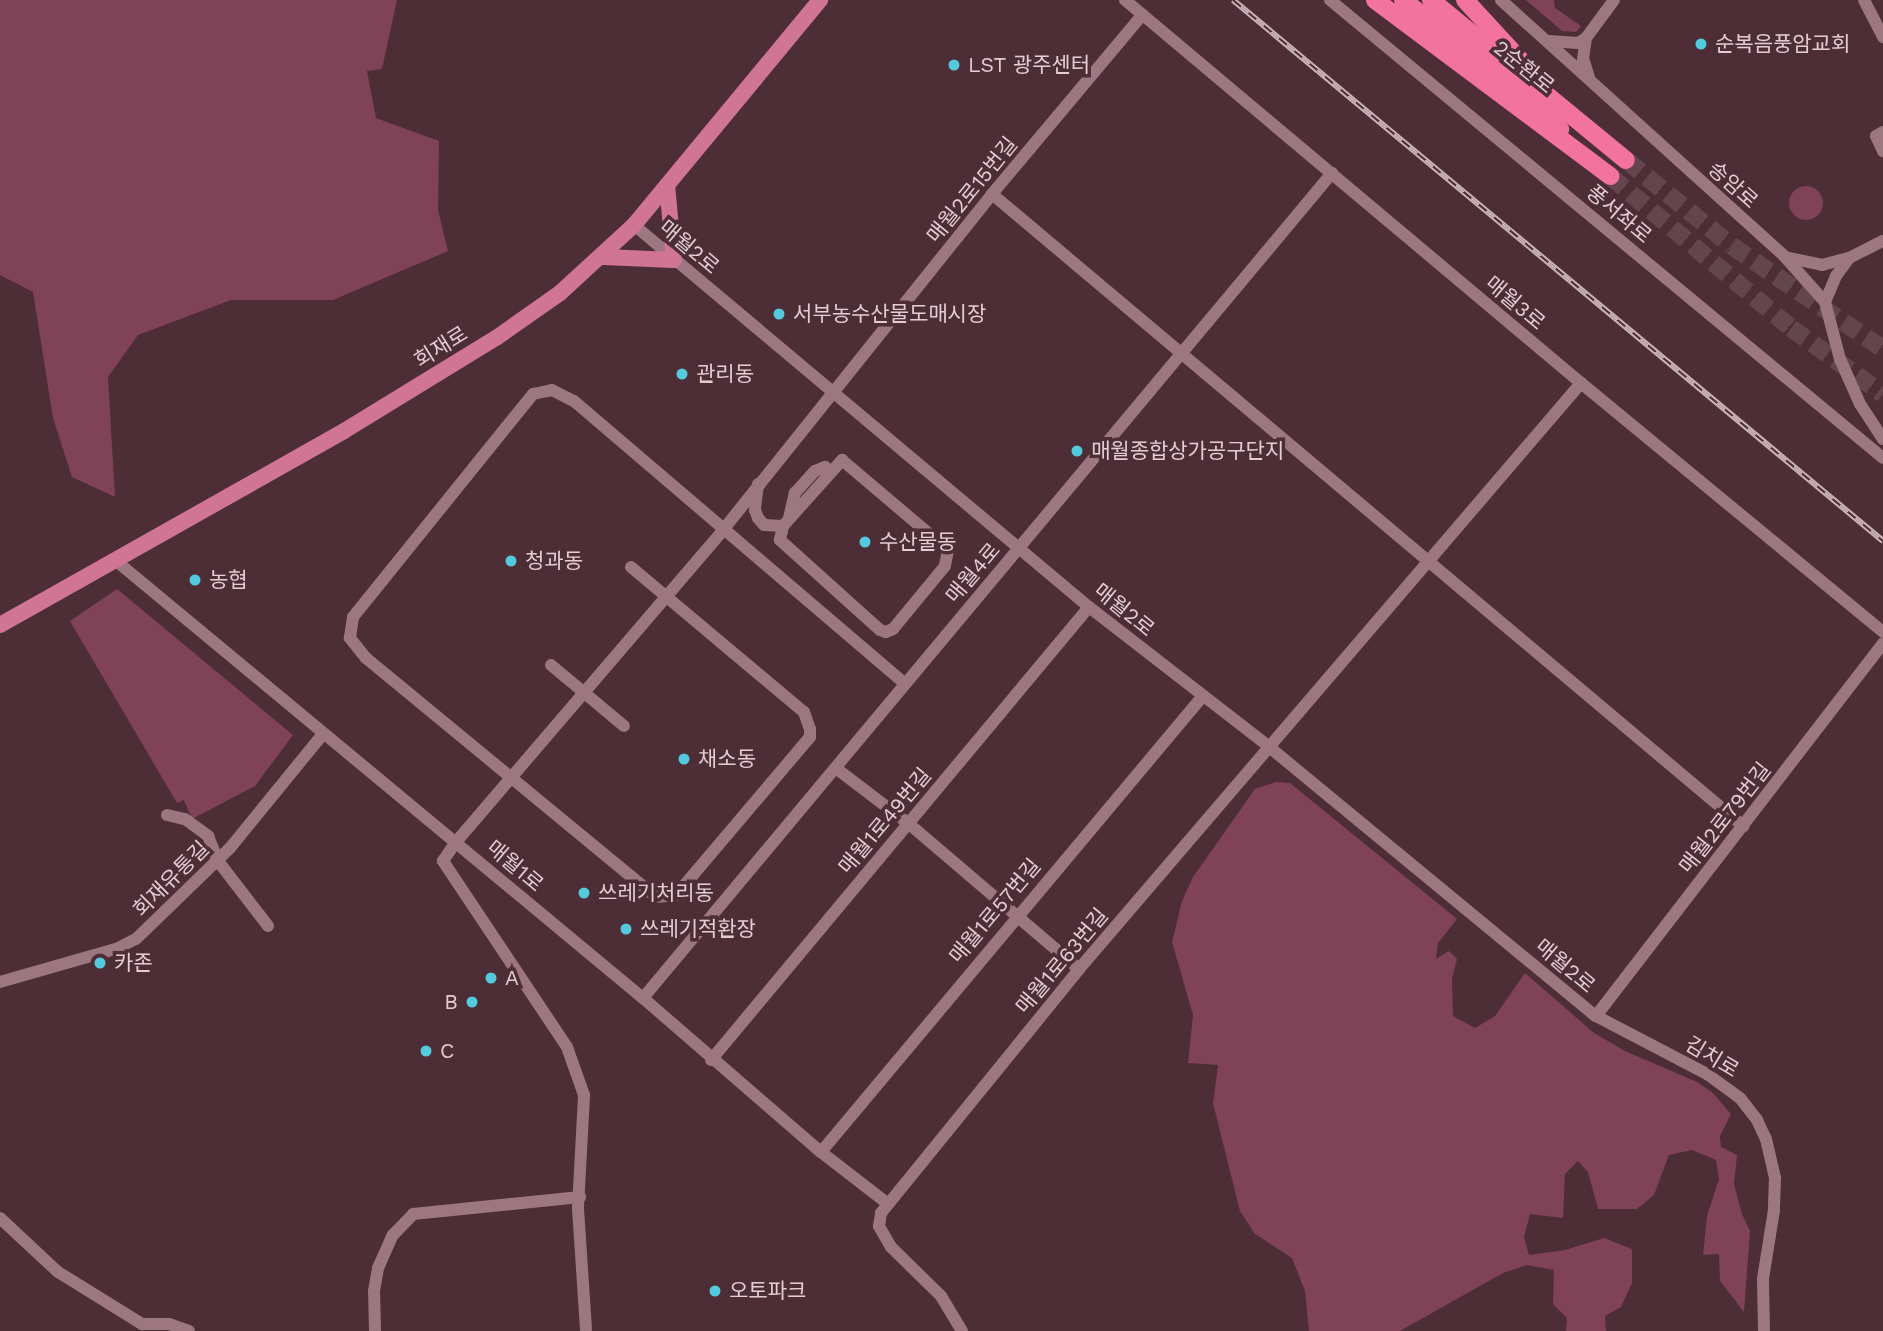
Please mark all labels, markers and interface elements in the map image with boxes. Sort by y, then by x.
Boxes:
place label: 순복음풍암교회 [1715,31,1850,57]
street label: 2순환로 [1489,35,1559,99]
marker: 순복음풍암교회 [1693,36,1709,52]
place label: LST 광주센터 [968,52,1091,78]
marker: LST 광주센터 [946,57,962,73]
street label: 매월2로15번길 [922,132,1022,248]
street label: 송암로 [1703,156,1763,214]
street label: 풍서좌로 [1581,180,1657,248]
street label: 매월2로 [654,215,724,279]
street label: 매월3로 [1480,271,1550,335]
place label: 서부농수산물도매시장 [793,301,986,327]
marker: 서부농수산물도매시장 [771,306,787,322]
street label: 회재로 [410,321,472,373]
place label: 관리동 [696,361,754,387]
marker: 관리동 [674,366,690,382]
place label: 매월종합상가공구단지 [1091,438,1284,464]
marker: 매월종합상가공구단지 [1069,443,1085,459]
place label: 수산물동 [879,529,956,555]
marker: 수산물동 [857,534,873,550]
street label: 매월4로 [941,538,1005,608]
place label: 청과동 [525,548,583,574]
marker: 청과동 [503,553,519,569]
place label: 농협 [209,567,248,593]
marker: 농협 [187,572,203,588]
street label: 매월2로 [1089,578,1159,642]
place label: 채소동 [698,746,756,772]
marker: 채소동 [676,751,692,767]
street label: 매월2로79번길 [1674,758,1776,878]
street label: 매월1로49번길 [833,763,937,879]
street label: 매월1로 [482,835,548,897]
street label: 회재유통길 [128,836,214,922]
street label: 매월1로57번길 [944,854,1046,968]
place label: 쓰레기처리동 [598,880,714,906]
marker: 쓰레기처리동 [576,885,592,901]
street label: 매월1로63번길 [1011,903,1113,1019]
place label: 쓰레기적환장 [640,916,756,942]
marker: 쓰레기적환장 [618,921,634,937]
street label: 매월2로 [1530,934,1600,998]
place label: 카존 [114,950,153,976]
marker: 카존 [92,955,108,971]
place label: A [505,965,519,991]
marker: A [483,970,499,986]
place label: B [444,989,458,1015]
marker: B [464,994,480,1010]
street label: 김치로 [1681,1031,1743,1083]
place label: C [440,1038,454,1064]
marker: C [418,1043,434,1059]
place label: 오토파크 [729,1278,806,1304]
marker: 오토파크 [707,1283,723,1299]

